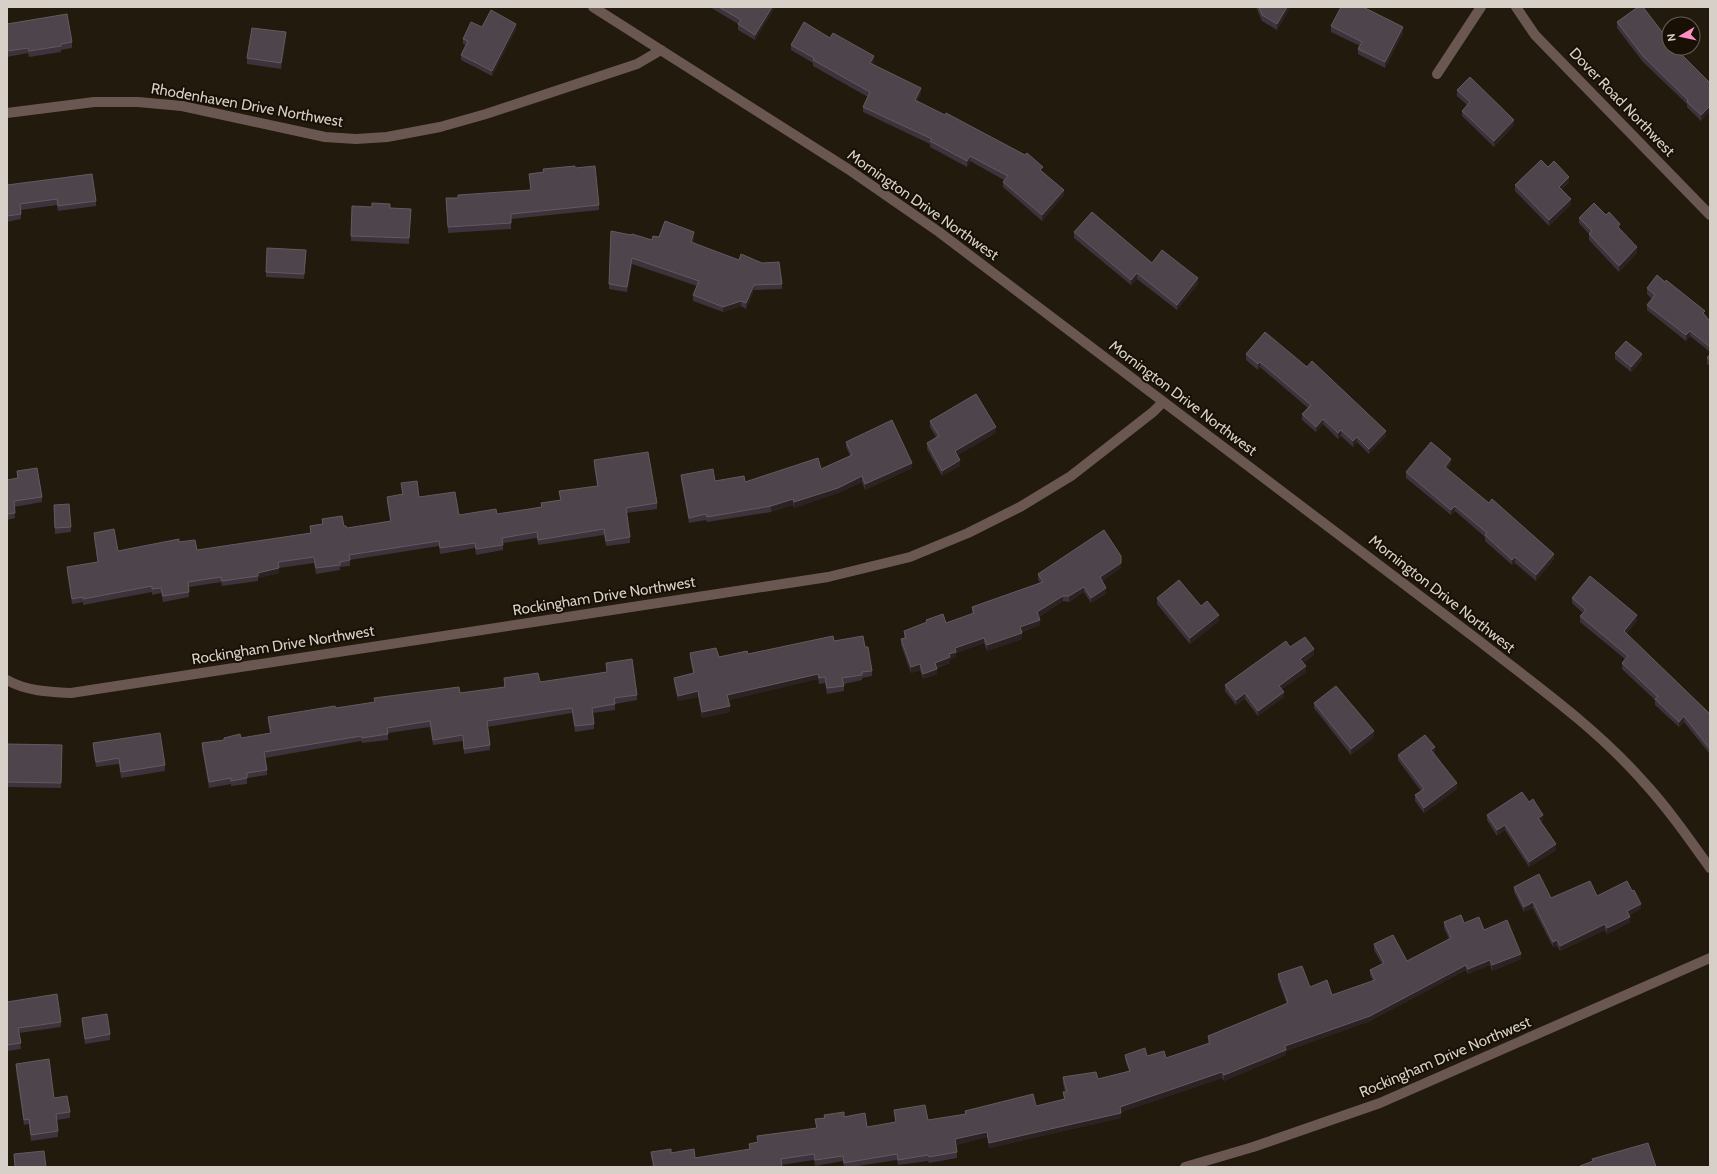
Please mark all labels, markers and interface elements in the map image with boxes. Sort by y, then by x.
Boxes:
north arrow [1661,16,1701,56]
text: N [1664,33,1679,43]
street label: Dover Road Northwest [1565,44,1679,160]
street label: Rhodenhaven Drive Northwest [150,79,344,131]
street label: Mornington Drive Northwest [844,146,1002,264]
street label: Mornington Drive Northwest [1105,336,1261,460]
street label: Mornington Drive Northwest [1365,531,1519,657]
street label: Rockingham Drive Northwest [511,573,697,619]
street label: Rockingham Drive Northwest [190,622,376,668]
street label: Rockingham Drive Northwest [1357,1013,1533,1101]

